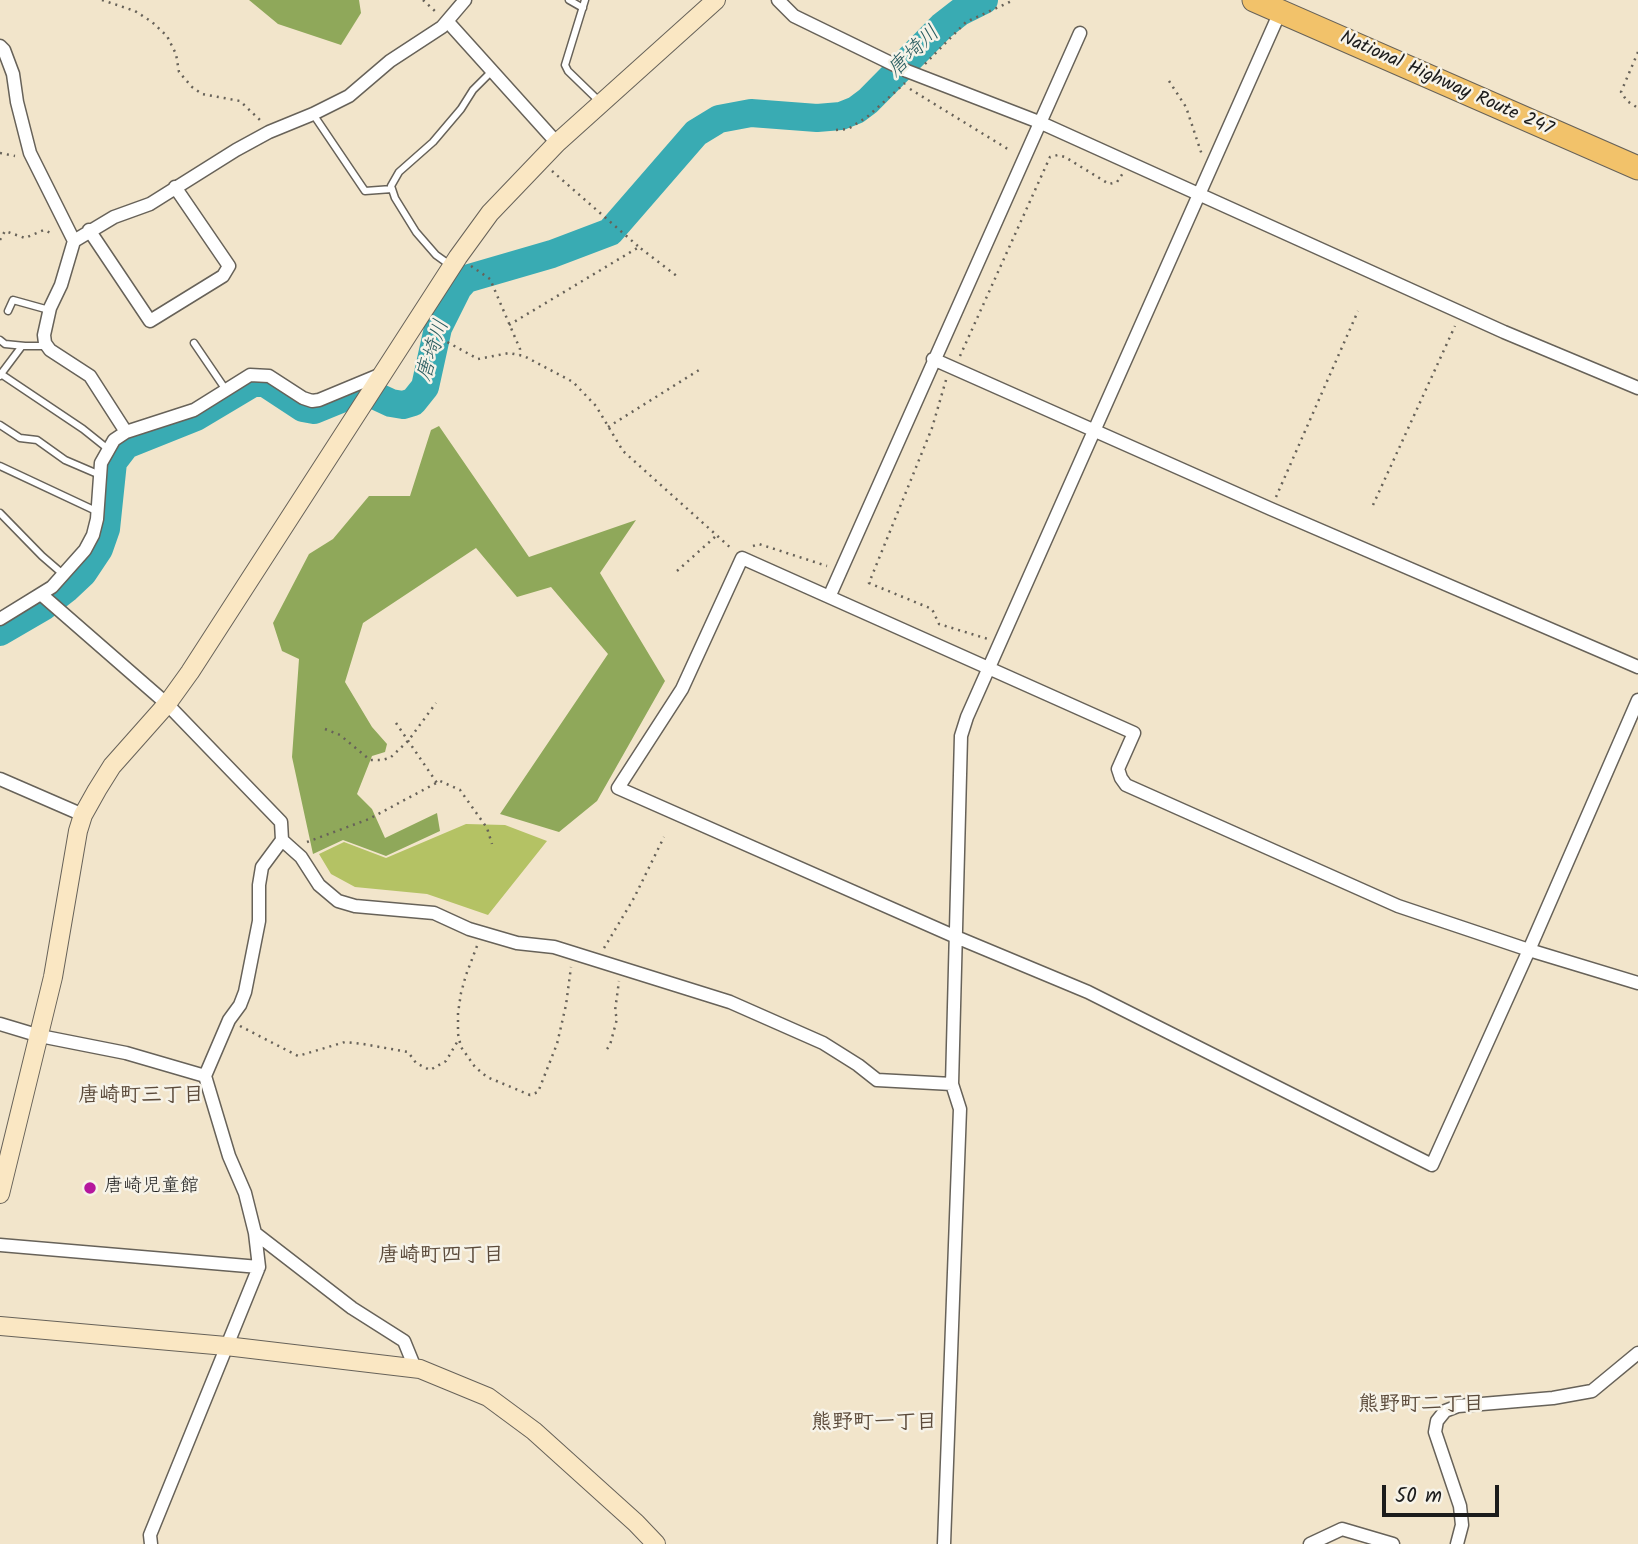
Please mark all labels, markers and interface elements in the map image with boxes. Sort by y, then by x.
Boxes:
water label: 唐埼川 [884,22,946,84]
street label: National Highway Route 247 [1336,28,1556,142]
water label: 唐埼川 [413,317,457,385]
district label: 唐崎町三丁目 [78,1084,204,1110]
place label: 唐崎児童館 [104,1177,199,1199]
marker: 唐崎児童館 [82,1180,98,1196]
district label: 唐崎町四丁目 [378,1244,504,1270]
district label: 熊野町二丁目 [1358,1393,1484,1419]
district label: 熊野町一丁目 [811,1411,937,1437]
scale bar [1386,1470,1503,1514]
text: 50 m [1395,1480,1442,1513]

